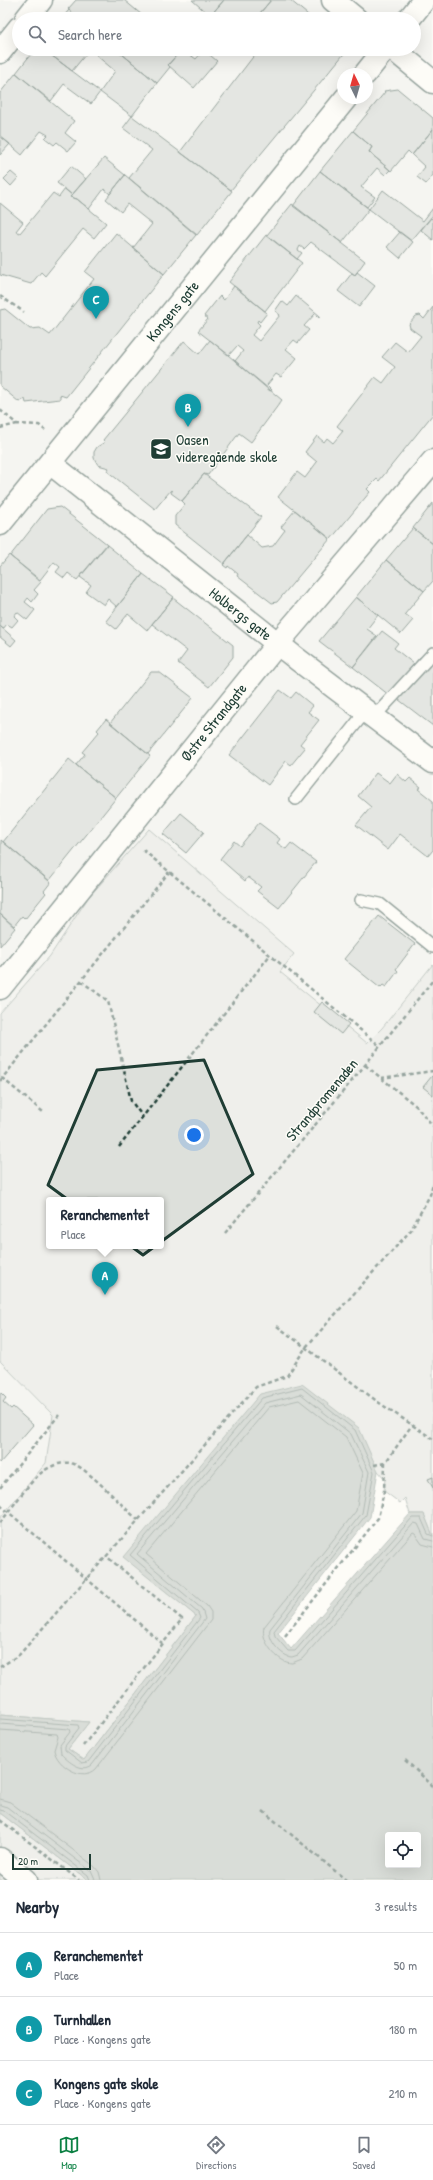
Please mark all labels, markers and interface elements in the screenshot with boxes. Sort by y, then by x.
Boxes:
search box [12,12,421,56]
icon: search [26,23,48,45]
text: Search here [58,24,122,45]
north arrow [337,68,373,104]
street label: Kongens gate [141,276,204,346]
pin: C [83,286,109,319]
pin: B [175,394,201,427]
place label: Oasen videregående skole [176,429,278,467]
school or university icon: Oasen videregående skole [148,436,174,462]
street label: Holbergs gate [205,582,276,645]
street label: Østre Strandgate [176,679,251,766]
street label: Strandpromenaden [281,1054,363,1146]
your location [184,1125,204,1145]
popup [46,1197,164,1249]
text: Reranchementet [61,1204,149,1225]
text: Place [61,1225,86,1243]
pin: A [92,1262,118,1295]
map controls [385,1832,421,1868]
button: locate [385,1832,421,1868]
scale bar [12,1852,91,1871]
text: 20 m [18,1854,38,1868]
text: Nearby [16,1895,59,1918]
text: 3 results [375,1897,417,1915]
text: Reranchementet [54,1945,143,1966]
text: A [26,1956,32,1974]
text: 50 m [394,1956,417,1974]
text: Place [54,1966,79,1984]
text: Turnhallen [54,2009,111,2030]
text: B [26,2020,32,2038]
text: 180 m [389,2020,417,2038]
text: Place · Kongens gate [54,2030,151,2048]
text: Kongens gate skole [54,2073,158,2094]
text: C [25,2084,33,2102]
text: 210 m [389,2084,417,2102]
text: Place · Kongens gate [54,2094,151,2112]
tab: Map [58,2134,80,2172]
tab: Directions [196,2134,237,2172]
tab: Saved [353,2134,375,2172]

